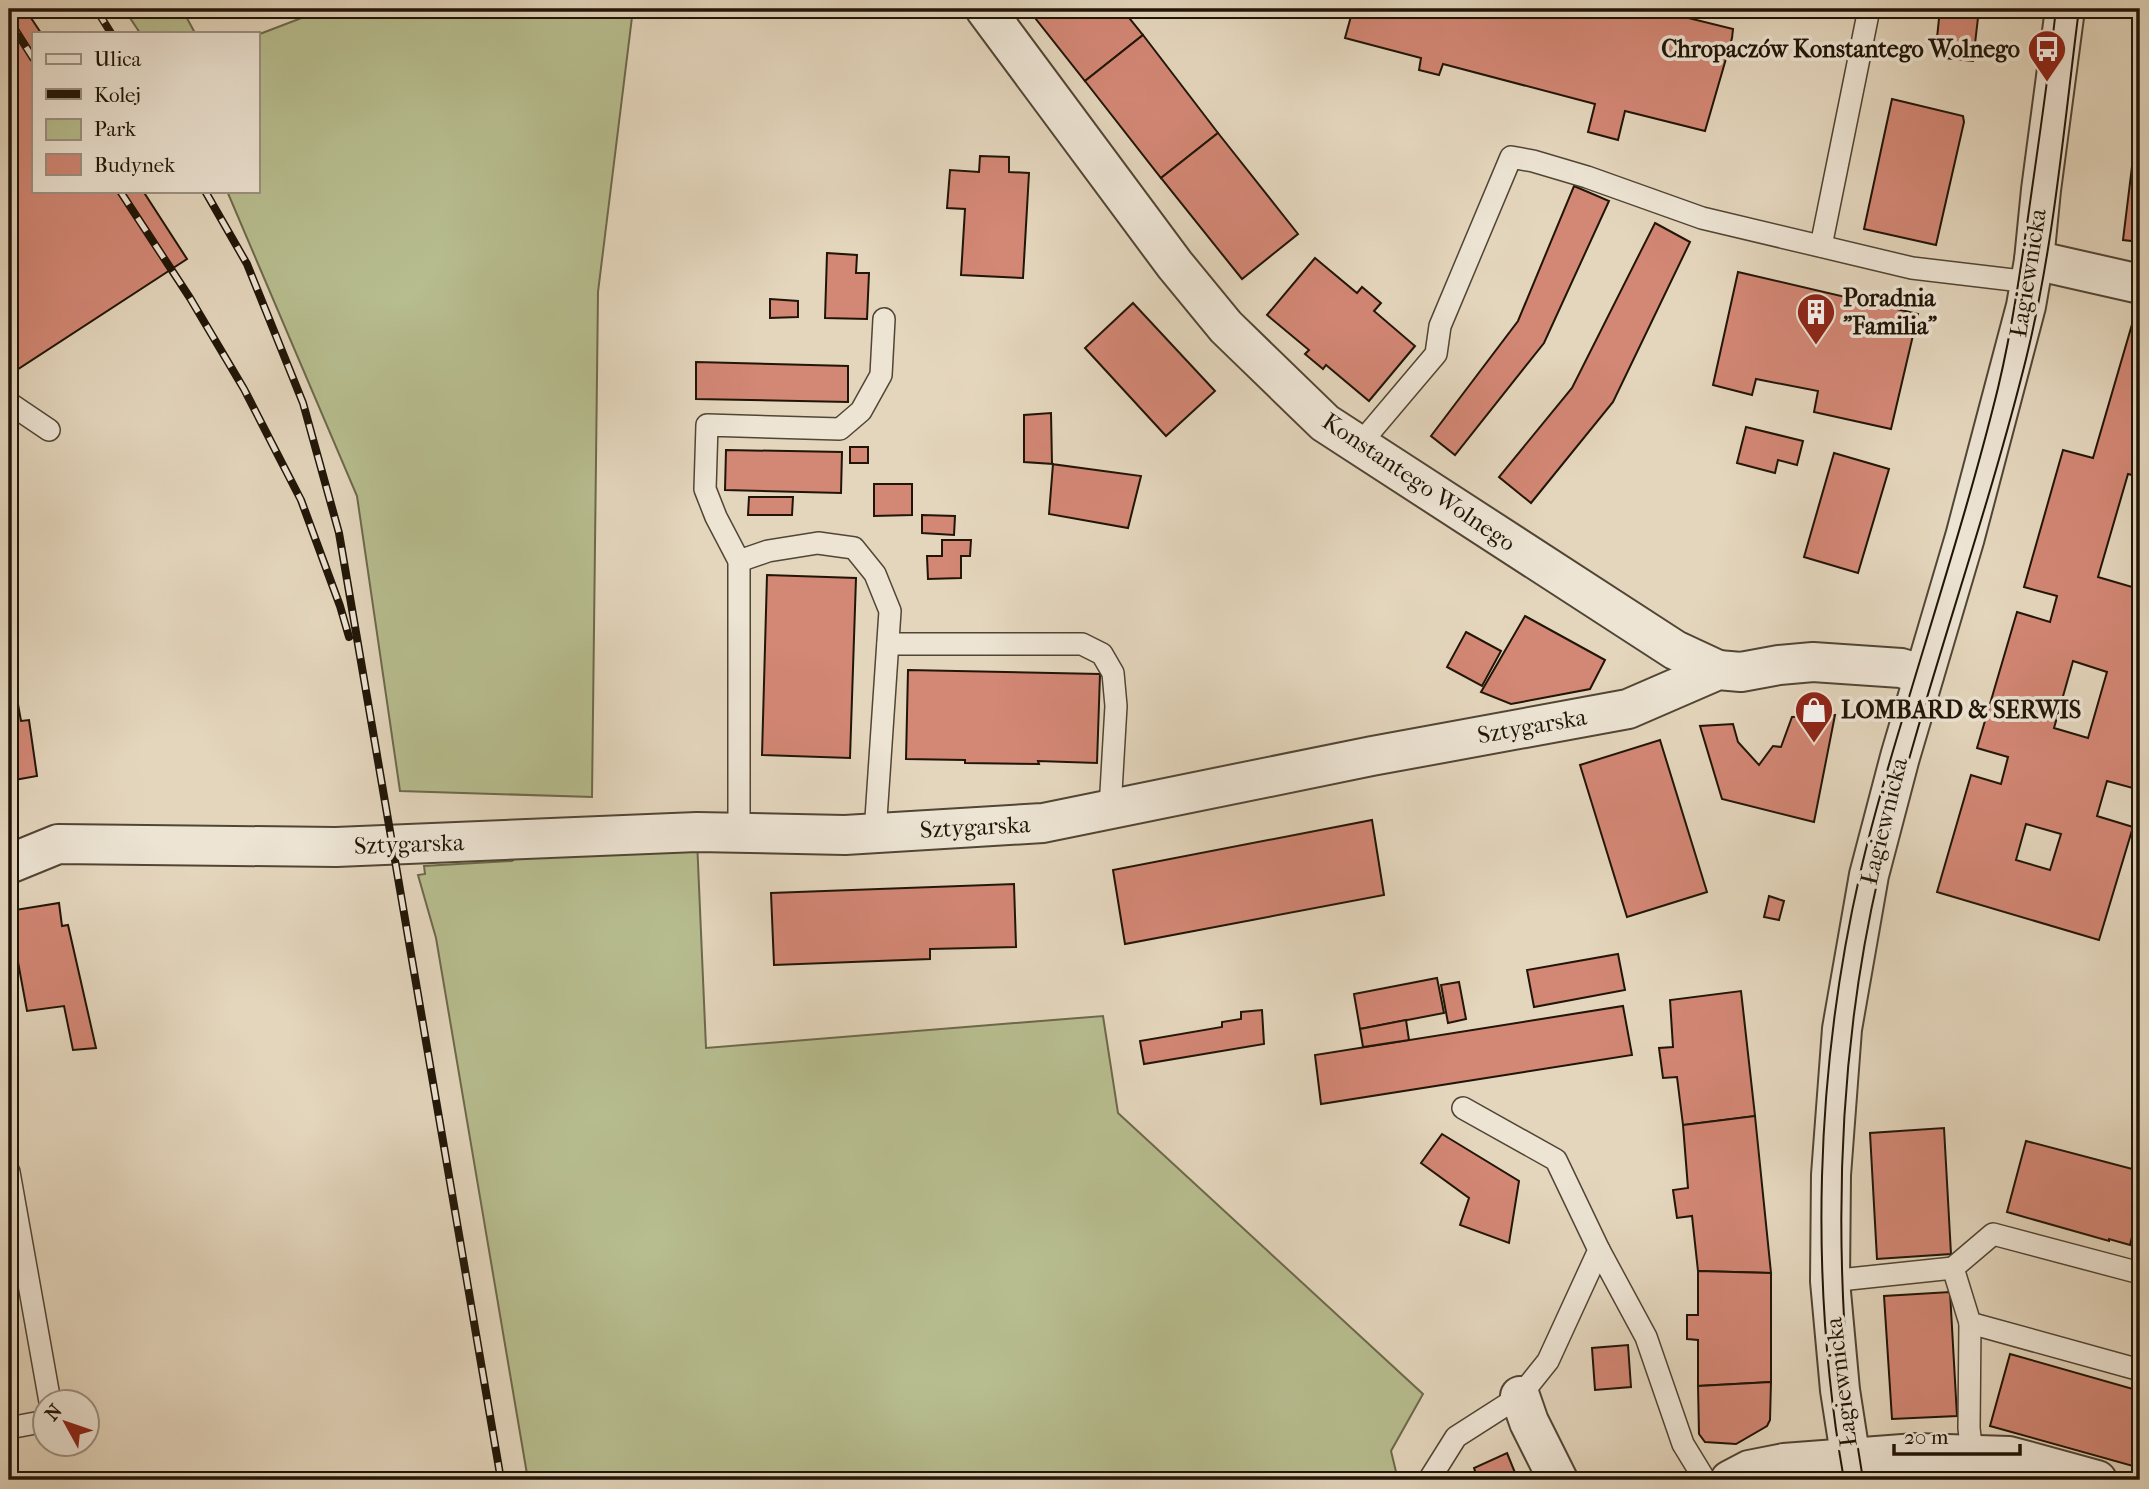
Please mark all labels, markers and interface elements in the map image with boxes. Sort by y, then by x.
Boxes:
bus stop icon: Chropaczów Konstantego Wolnego [2026,28,2068,83]
legend [32,32,259,192]
place label: Chropaczów Konstantego Wolnego [1661,35,2020,63]
text: Ulica [94,47,141,71]
text: Kolej [94,83,141,107]
text: Park [94,117,136,141]
text: Budynek [94,153,175,177]
street label: Łagiewnicka [2004,206,2052,339]
place label: Poradnia "Familia" [1843,284,1938,340]
building icon: Poradnia "Familia" [1795,291,1837,346]
street label: Konstantego Wolnego [1317,407,1521,557]
shop icon: LOMBARD & SERWIS [1793,689,1835,744]
place label: LOMBARD & SERWIS [1841,696,2081,724]
street label: Sztygarska [1475,702,1590,749]
street label: Łagiewnicka [1855,754,1914,887]
street label: Sztygarska [919,810,1032,844]
street label: Sztygarska [353,828,466,860]
street label: Łagiewnicka [1819,1315,1863,1448]
north arrow [32,1388,102,1458]
text: N [41,1400,67,1425]
scale bar [1894,1412,2020,1456]
text: 20 m [1904,1425,1949,1449]

